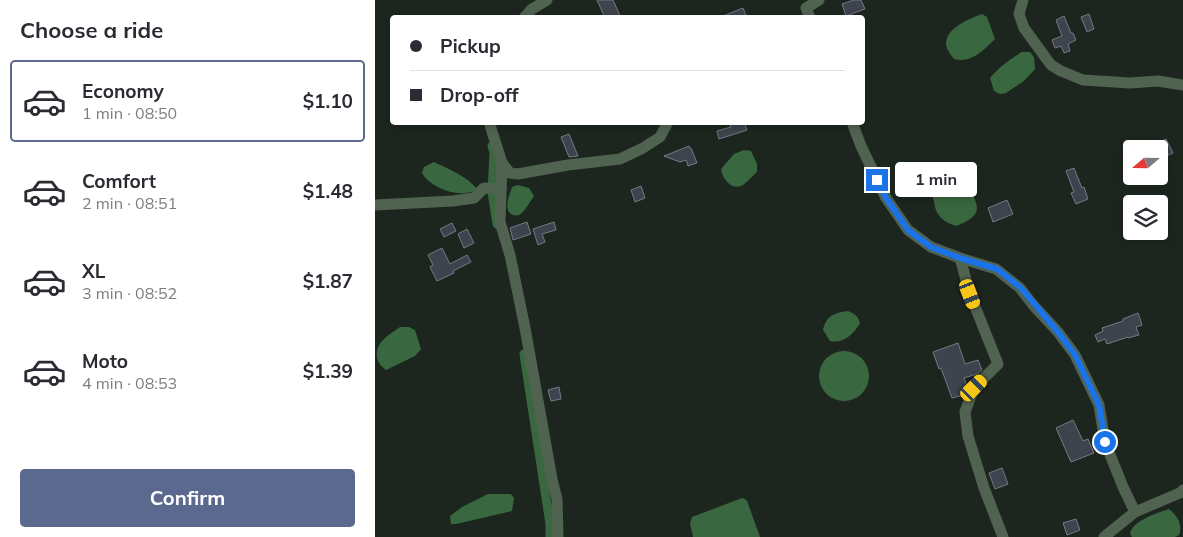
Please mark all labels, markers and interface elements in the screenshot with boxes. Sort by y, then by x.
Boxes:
text: Choose a ride [20,16,163,44]
text: Pickup [440,34,501,58]
icon: car [22,79,67,124]
text: Economy [82,79,164,103]
text: Drop-off [440,83,518,107]
text: $1.10 [303,89,353,113]
text: 1 min · 08:50 [82,103,177,123]
north arrow [1123,140,1167,185]
map controls [1123,140,1168,240]
callout: 1 min [895,162,977,198]
icon: car [22,169,67,214]
text: Comfort [82,169,156,193]
route end [866,169,888,191]
text: 1 min [915,169,957,189]
text: $1.48 [303,179,353,203]
text: 2 min · 08:51 [82,193,177,213]
button: layers [1123,195,1168,240]
icon: car [22,259,67,304]
text: XL [82,259,105,283]
text: $1.87 [303,269,353,293]
car [957,277,982,311]
text: 3 min · 08:52 [82,283,177,303]
icon: car [22,349,67,394]
text: Moto [82,349,128,373]
text: $1.39 [303,359,353,383]
car [958,372,989,404]
text: 4 min · 08:53 [82,373,177,393]
route start [1094,431,1116,453]
button: Confirm [20,469,355,527]

